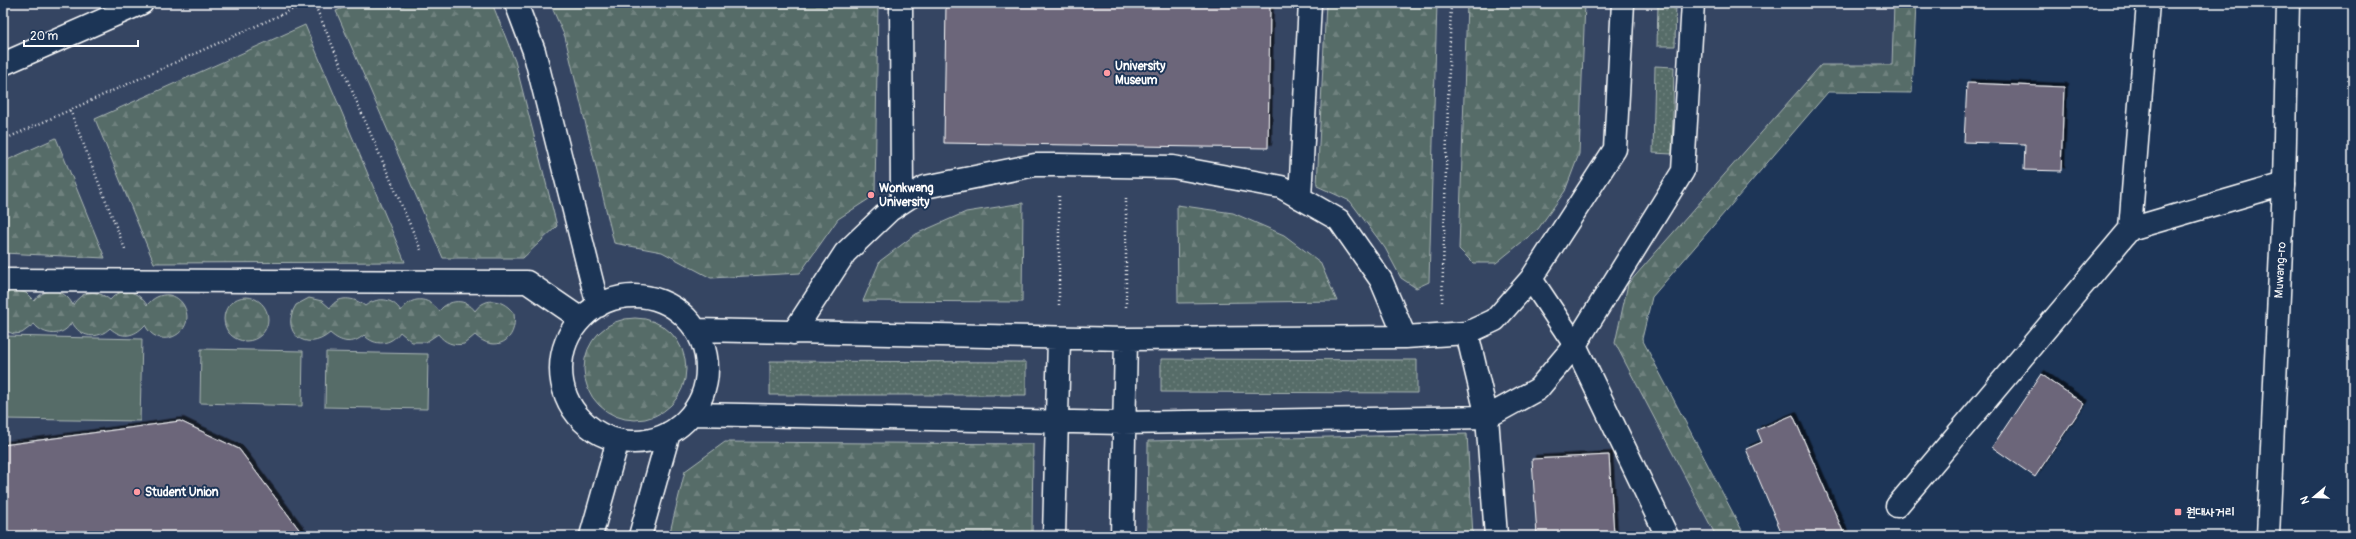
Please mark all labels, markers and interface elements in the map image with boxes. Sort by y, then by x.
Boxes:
scale bar [24,22,138,48]
text: 20 m [30,29,59,44]
place label: University Museum [1115,59,1166,88]
marker: University Museum [1102,68,1112,78]
place label: Wonkwang University [879,181,934,210]
marker: Wonkwang University [866,190,876,200]
street label: Muwang-ro [2272,241,2289,299]
north arrow [2294,477,2334,517]
place label: Student Union [145,485,219,500]
marker: Student Union [132,487,142,497]
text: N [2297,494,2312,506]
place label: 원대사거리 [2186,505,2234,520]
marker: 원대사거리 [2173,507,2183,517]

